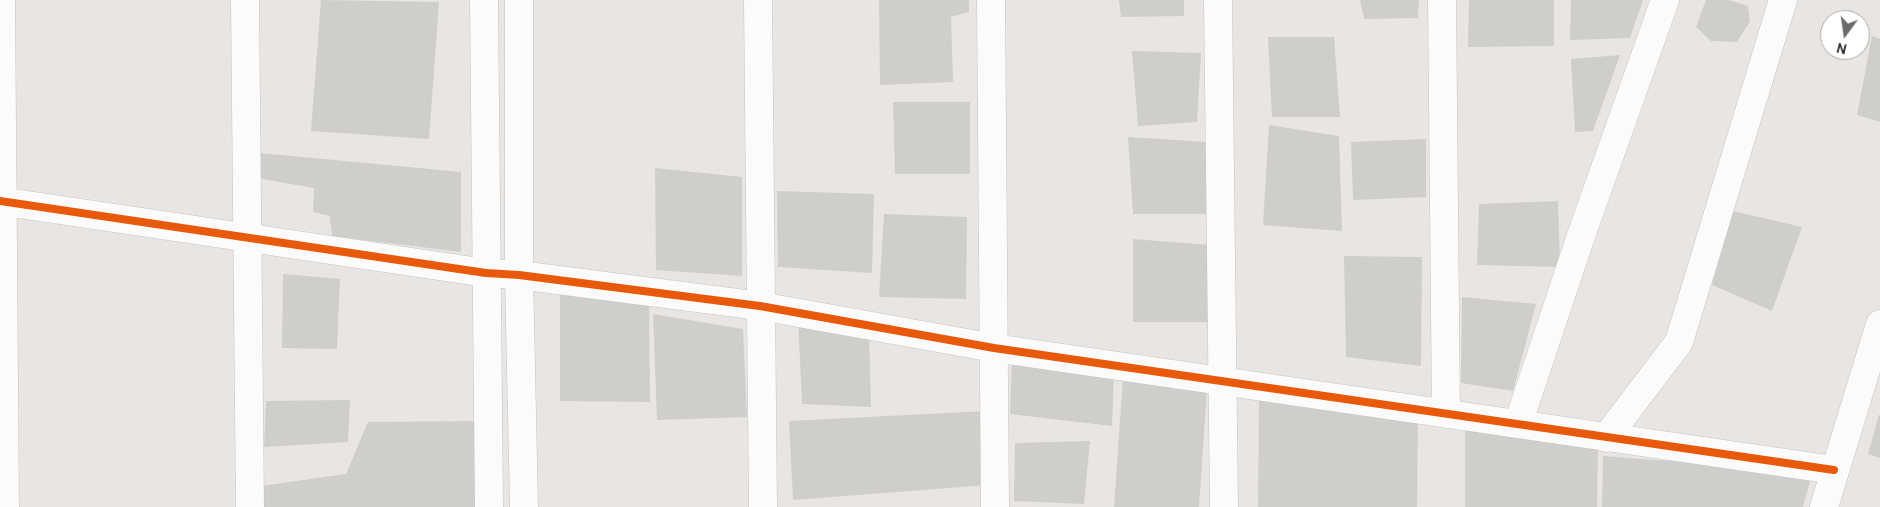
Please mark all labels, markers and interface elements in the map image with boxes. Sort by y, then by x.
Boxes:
north arrow [1820,10,1870,60]
text: N [1835,39,1849,59]

